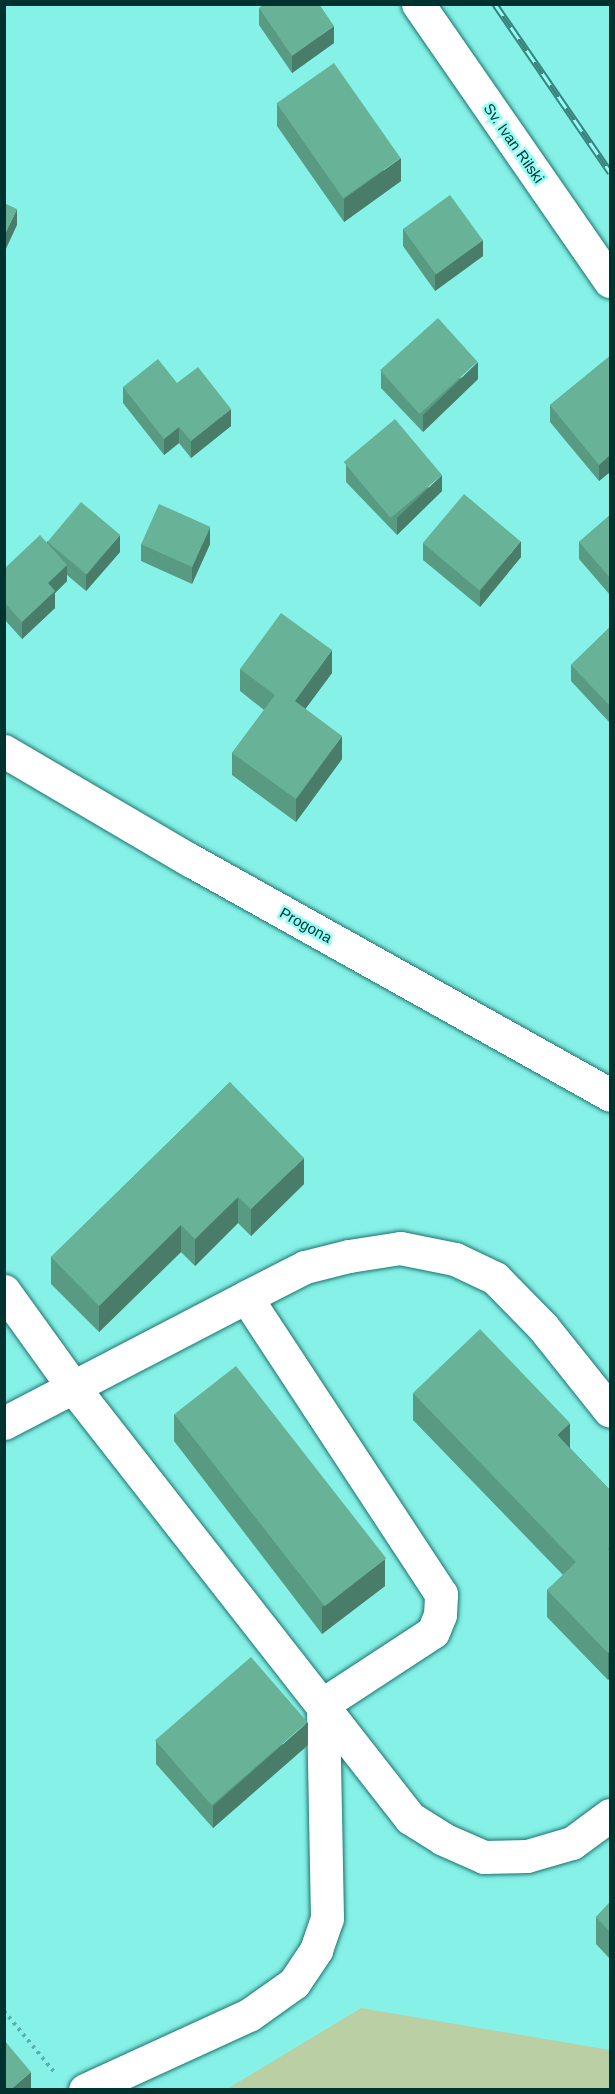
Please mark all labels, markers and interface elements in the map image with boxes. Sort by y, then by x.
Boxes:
street label: Sv. Ivan Rilski [480,100,548,186]
street label: Progona [277,903,335,947]

